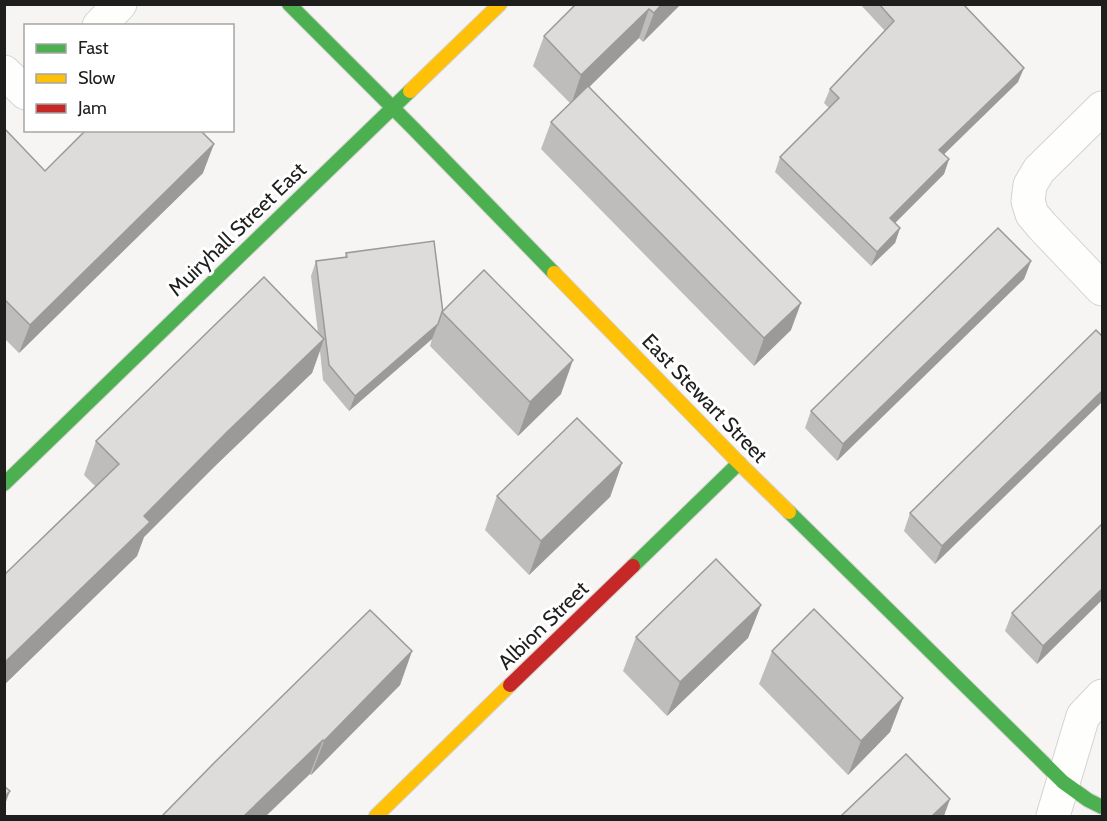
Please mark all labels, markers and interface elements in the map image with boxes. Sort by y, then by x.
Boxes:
legend [24,24,234,132]
text: Fast [78,37,109,59]
text: Slow [78,67,115,89]
text: Jam [77,97,107,119]
street label: Muiryhall Street East [163,157,311,301]
street label: East Stewart Street [637,328,773,468]
street label: Albion Street [493,576,593,674]

